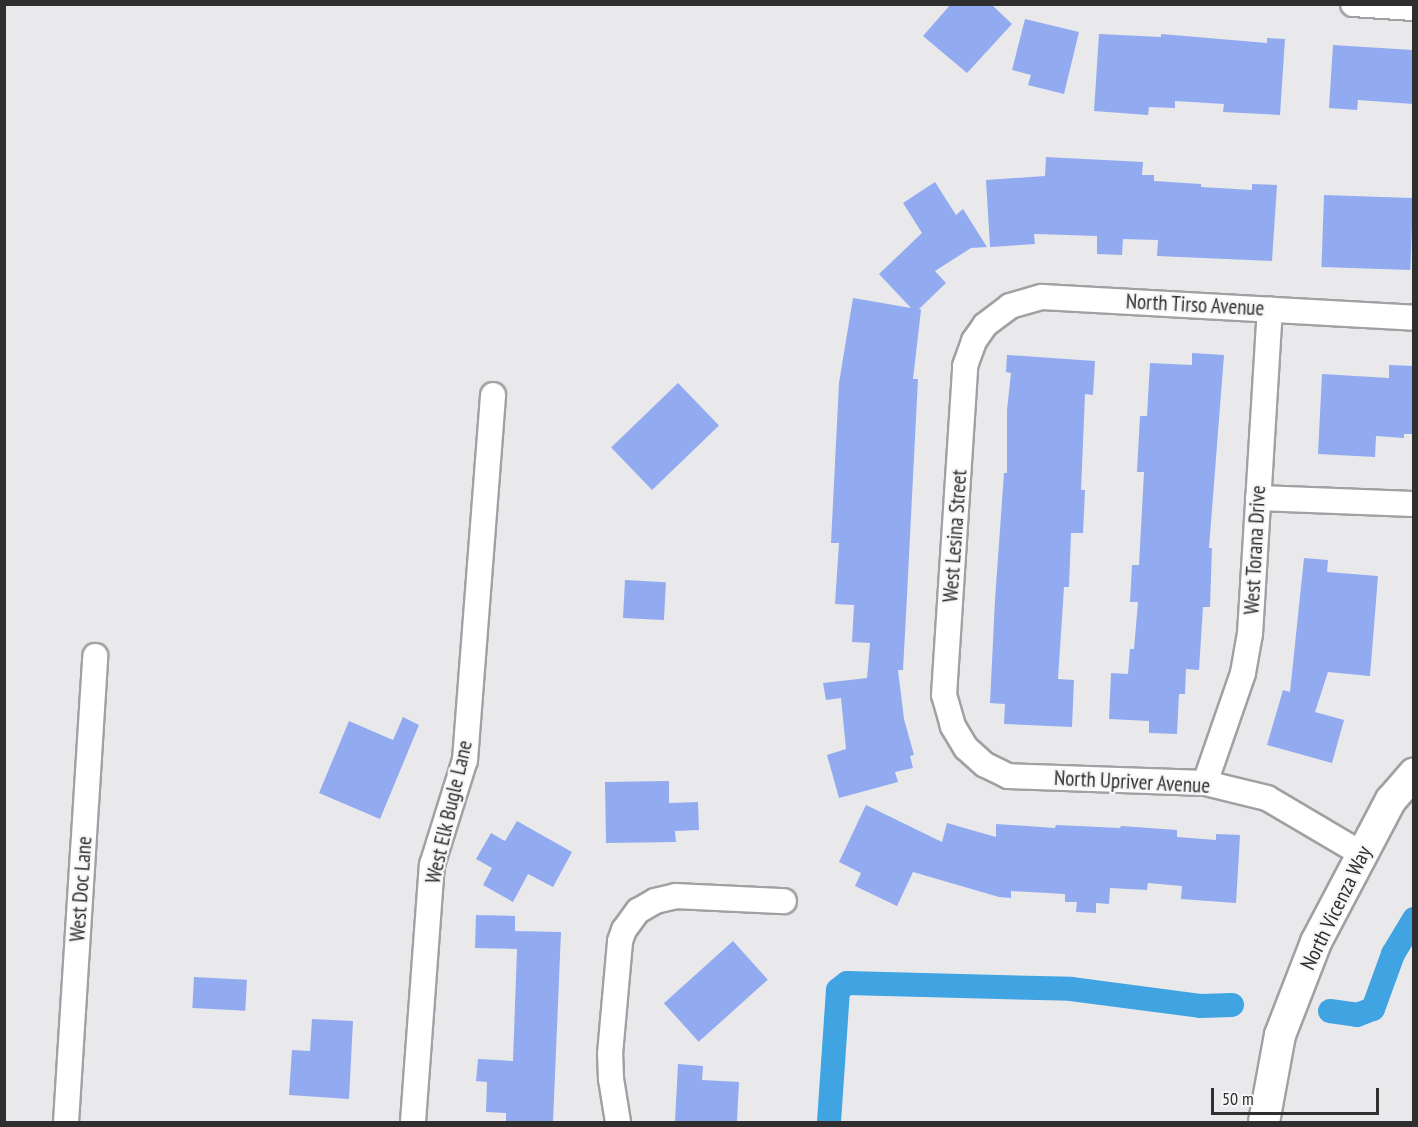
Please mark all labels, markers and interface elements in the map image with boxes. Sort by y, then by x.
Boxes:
street label: North Tirso Avenue [1125,289,1265,321]
street label: West Lesina Street [938,469,972,603]
street label: West Torana Drive [1239,484,1271,616]
street label: West Elk Bugle Lane [420,738,478,886]
street label: North Upriver Avenue [1053,765,1211,799]
street label: West Doc Lane [65,835,97,943]
street label: North Vicenza Way [1295,842,1377,974]
scale bar [1214,1076,1382,1114]
text: 50 m [1222,1087,1254,1110]

